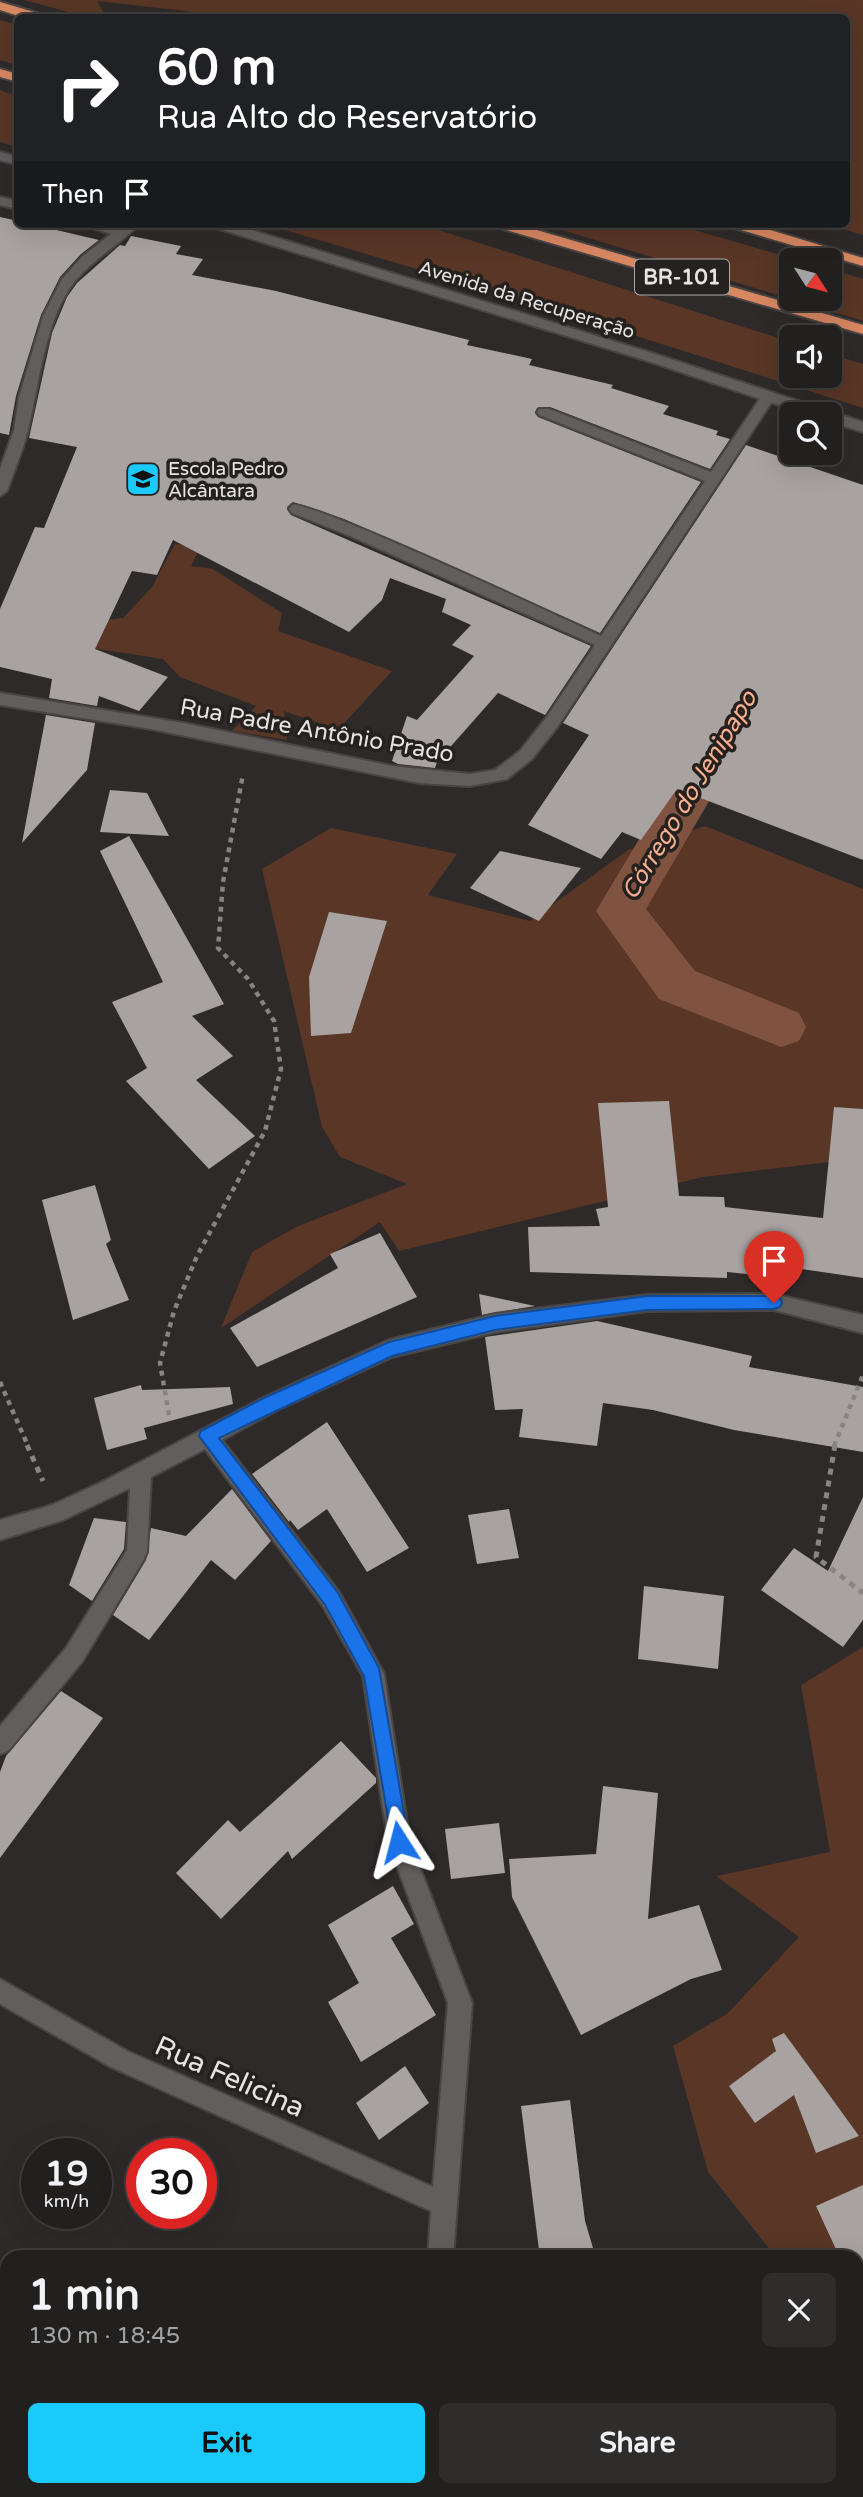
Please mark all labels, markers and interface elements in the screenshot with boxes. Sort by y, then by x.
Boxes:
text: 60 m [157,39,276,98]
icon: right [42,42,133,133]
text: Rua Alto do Reservatório [157,99,537,137]
icon: arrive [118,175,156,213]
text: Then [42,179,104,210]
north arrow [779,248,842,312]
map controls [779,248,842,465]
street label: Avenida da Recuperação [416,257,637,343]
road number: BR-101 [635,260,729,294]
button: sound [779,325,842,388]
button: search [779,402,842,465]
place label: Escola Pedro Alcântara [168,458,285,502]
school or university icon: Escola Pedro Alcântara [124,460,162,498]
water label: Córrego do Jenipapo [616,685,764,905]
street label: Rua Padre Antônio Prado [178,693,456,769]
pin [744,1231,804,1303]
icon: arrive [755,1242,793,1280]
position arrow [362,1805,436,1879]
street label: Rua Felicina [149,2029,310,2125]
speed limit sign: 30 [126,2138,217,2229]
text: 19 [45,2153,88,2195]
text: km/h [44,2190,89,2212]
text: 1 min [28,2270,140,2321]
button: close [762,2273,836,2347]
text: 130 m · 18:45 [28,2322,180,2350]
button: Exit [28,2403,425,2483]
button: Share [439,2403,836,2483]

